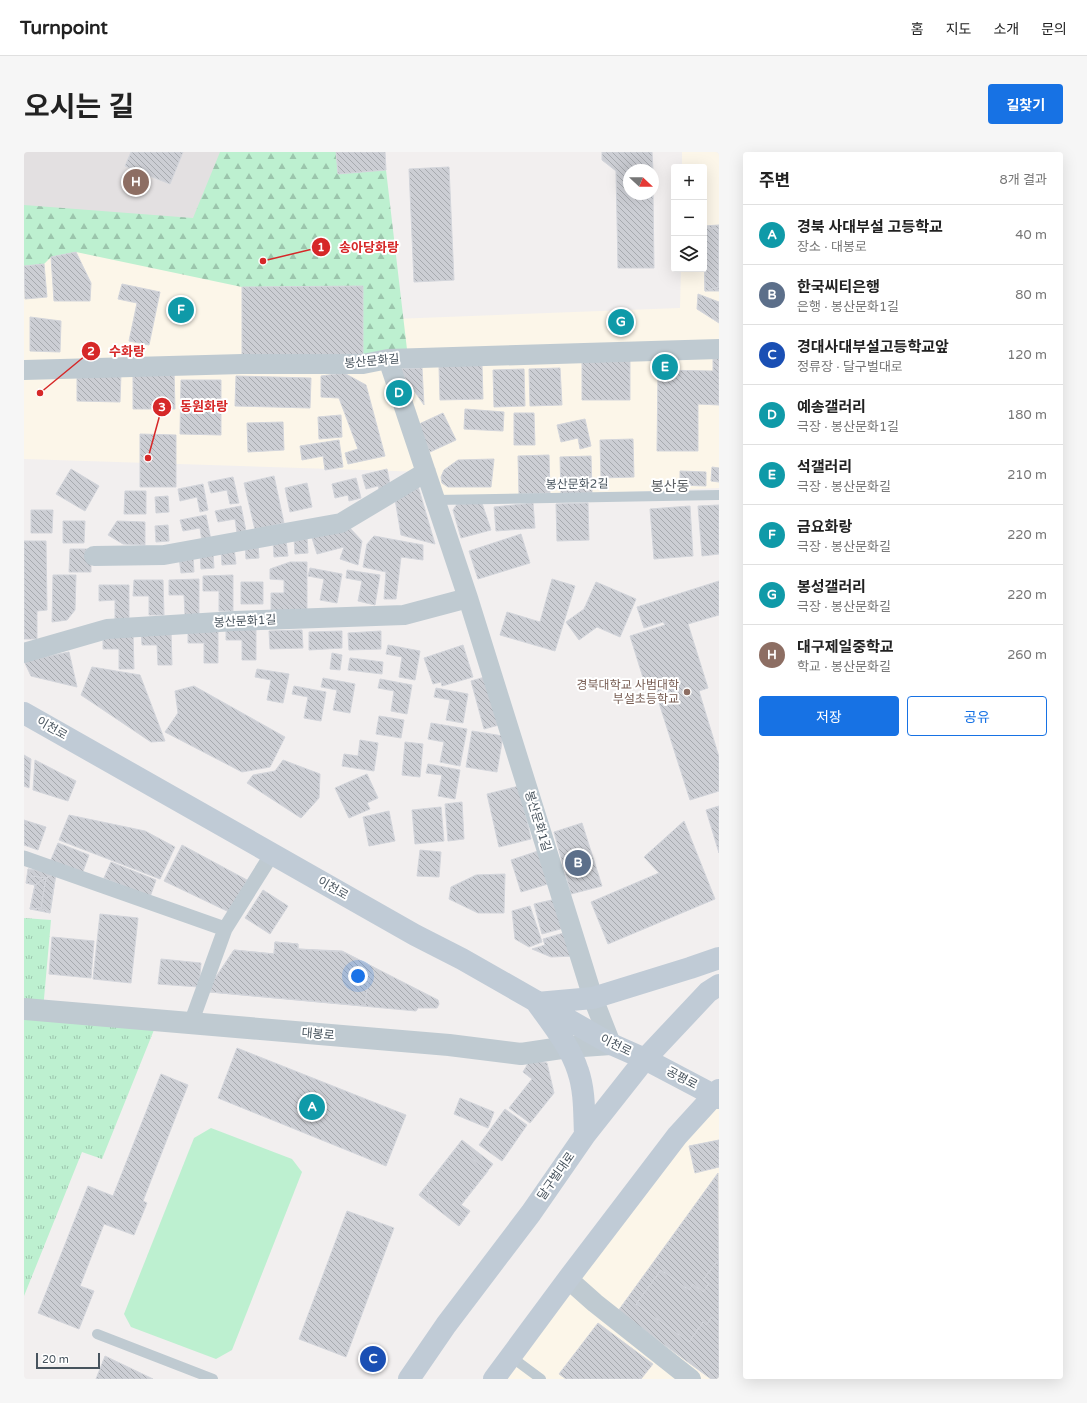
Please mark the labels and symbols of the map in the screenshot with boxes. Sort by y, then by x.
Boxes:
north arrow [623,164,659,200]
pin: H [123,167,149,197]
callout: 송아당화랑 [311,235,407,260]
text: 1 [317,240,325,254]
text: 송아당화랑 [339,240,399,256]
pin: F [168,295,194,325]
pin: G [608,307,634,337]
callout: 수화랑 [81,339,153,364]
text: 2 [87,344,95,358]
text: 수화랑 [109,344,145,360]
street label: 봉산문화길 [344,352,400,370]
pin: E [652,352,678,382]
pin: D [386,378,412,408]
callout: 동원화랑 [152,394,236,419]
text: 동원화랑 [180,399,228,415]
text: 3 [158,400,166,414]
street label: 봉산문화2길 [546,476,608,492]
district label: 봉산동 [651,478,689,495]
street label: 봉산문화1길 [213,612,277,630]
place label: 경북대학교 사범대학 부설초등학교 [577,678,679,706]
marker: 경북대학교 사범대학 부설초등학교 [682,687,692,697]
street label: 이천로 [34,714,70,742]
street label: 봉산문화1길 [522,789,554,853]
pin: B [565,848,591,878]
street label: 이천로 [315,874,351,902]
your location [348,966,368,986]
street label: 대봉로 [301,1026,335,1042]
street label: 이천로 [598,1031,634,1059]
street label: 공평로 [664,1064,700,1092]
pin: A [299,1092,325,1122]
street label: 달구벌대로 [534,1149,578,1203]
pin: C [360,1344,386,1374]
scale bar [36,1351,100,1370]

